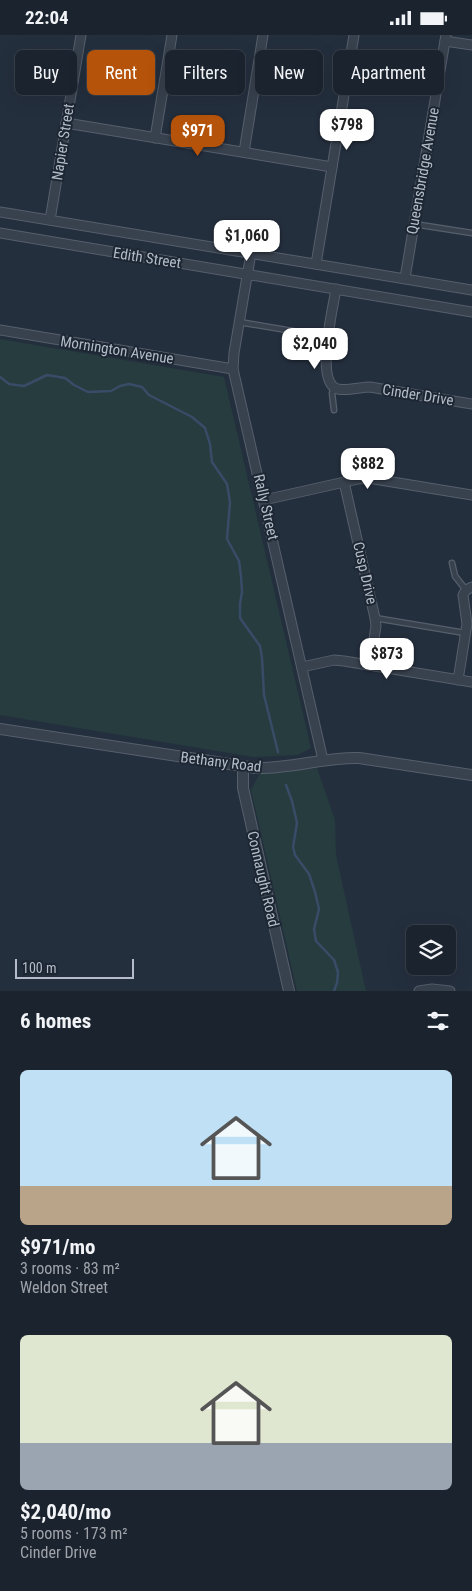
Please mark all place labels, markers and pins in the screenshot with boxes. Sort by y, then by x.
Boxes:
pin: $798 [317,109,377,151]
pin: $971 [168,115,228,157]
pin: $1,060 [206,219,288,262]
pin: $2,040 [274,327,356,370]
pin: $882 [338,447,398,490]
pin: $873 [357,637,417,680]

